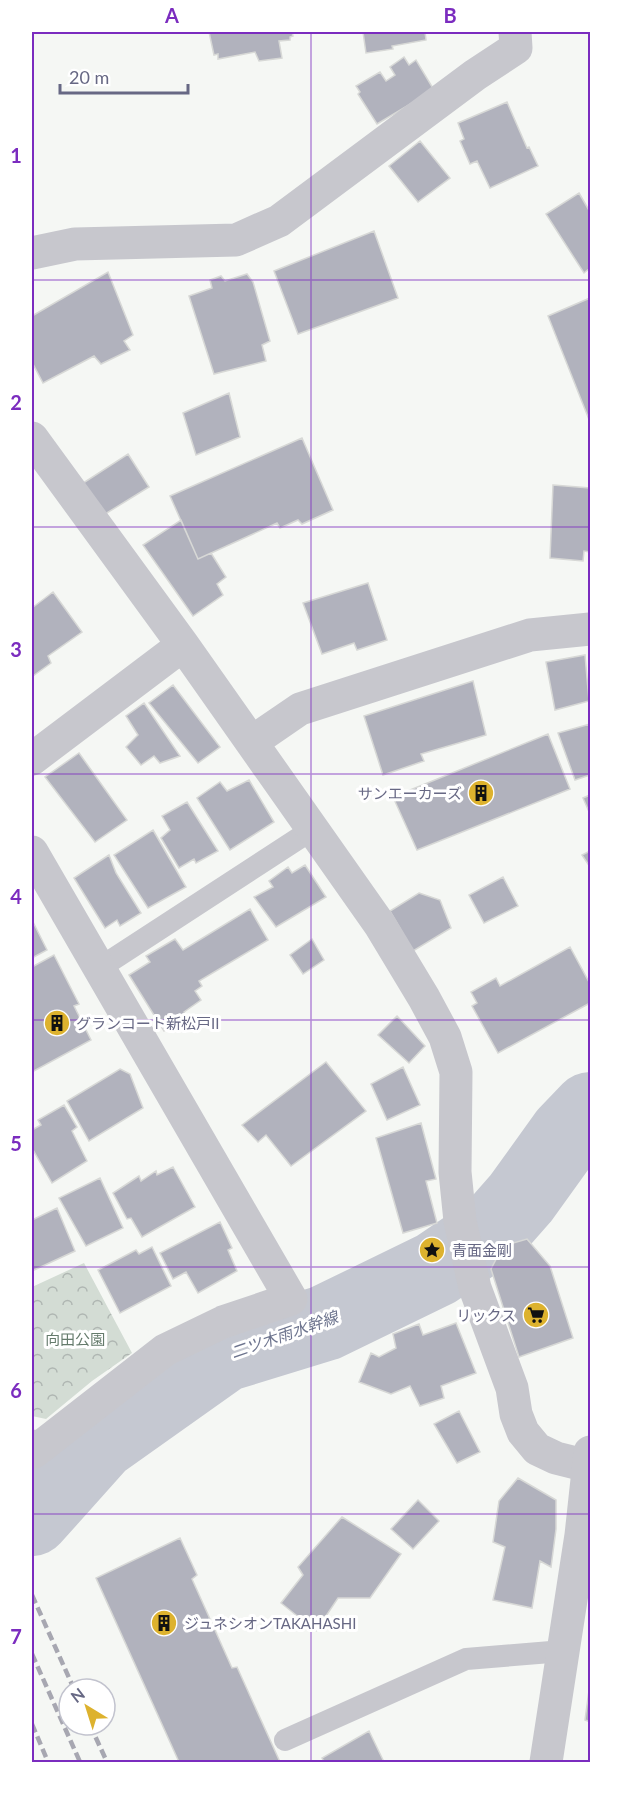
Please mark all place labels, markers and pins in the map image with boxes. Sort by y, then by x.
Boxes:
building icon: サンエーカーズ [466,778,496,808]
place label: サンエーカーズ [358,784,462,802]
building icon: グランコート新松戸II [42,1008,72,1038]
place label: グランコート新松戸II [76,1014,219,1032]
place icon: 青面金剛 [417,1235,447,1265]
place label: 青面金剛 [452,1241,512,1259]
supermarket icon: リックス [521,1300,551,1330]
place label: リックス [456,1306,516,1324]
building icon: ジュネシオンTAKAHASHI [149,1608,179,1638]
place label: ジュネシオンTAKAHASHI [184,1614,356,1632]

